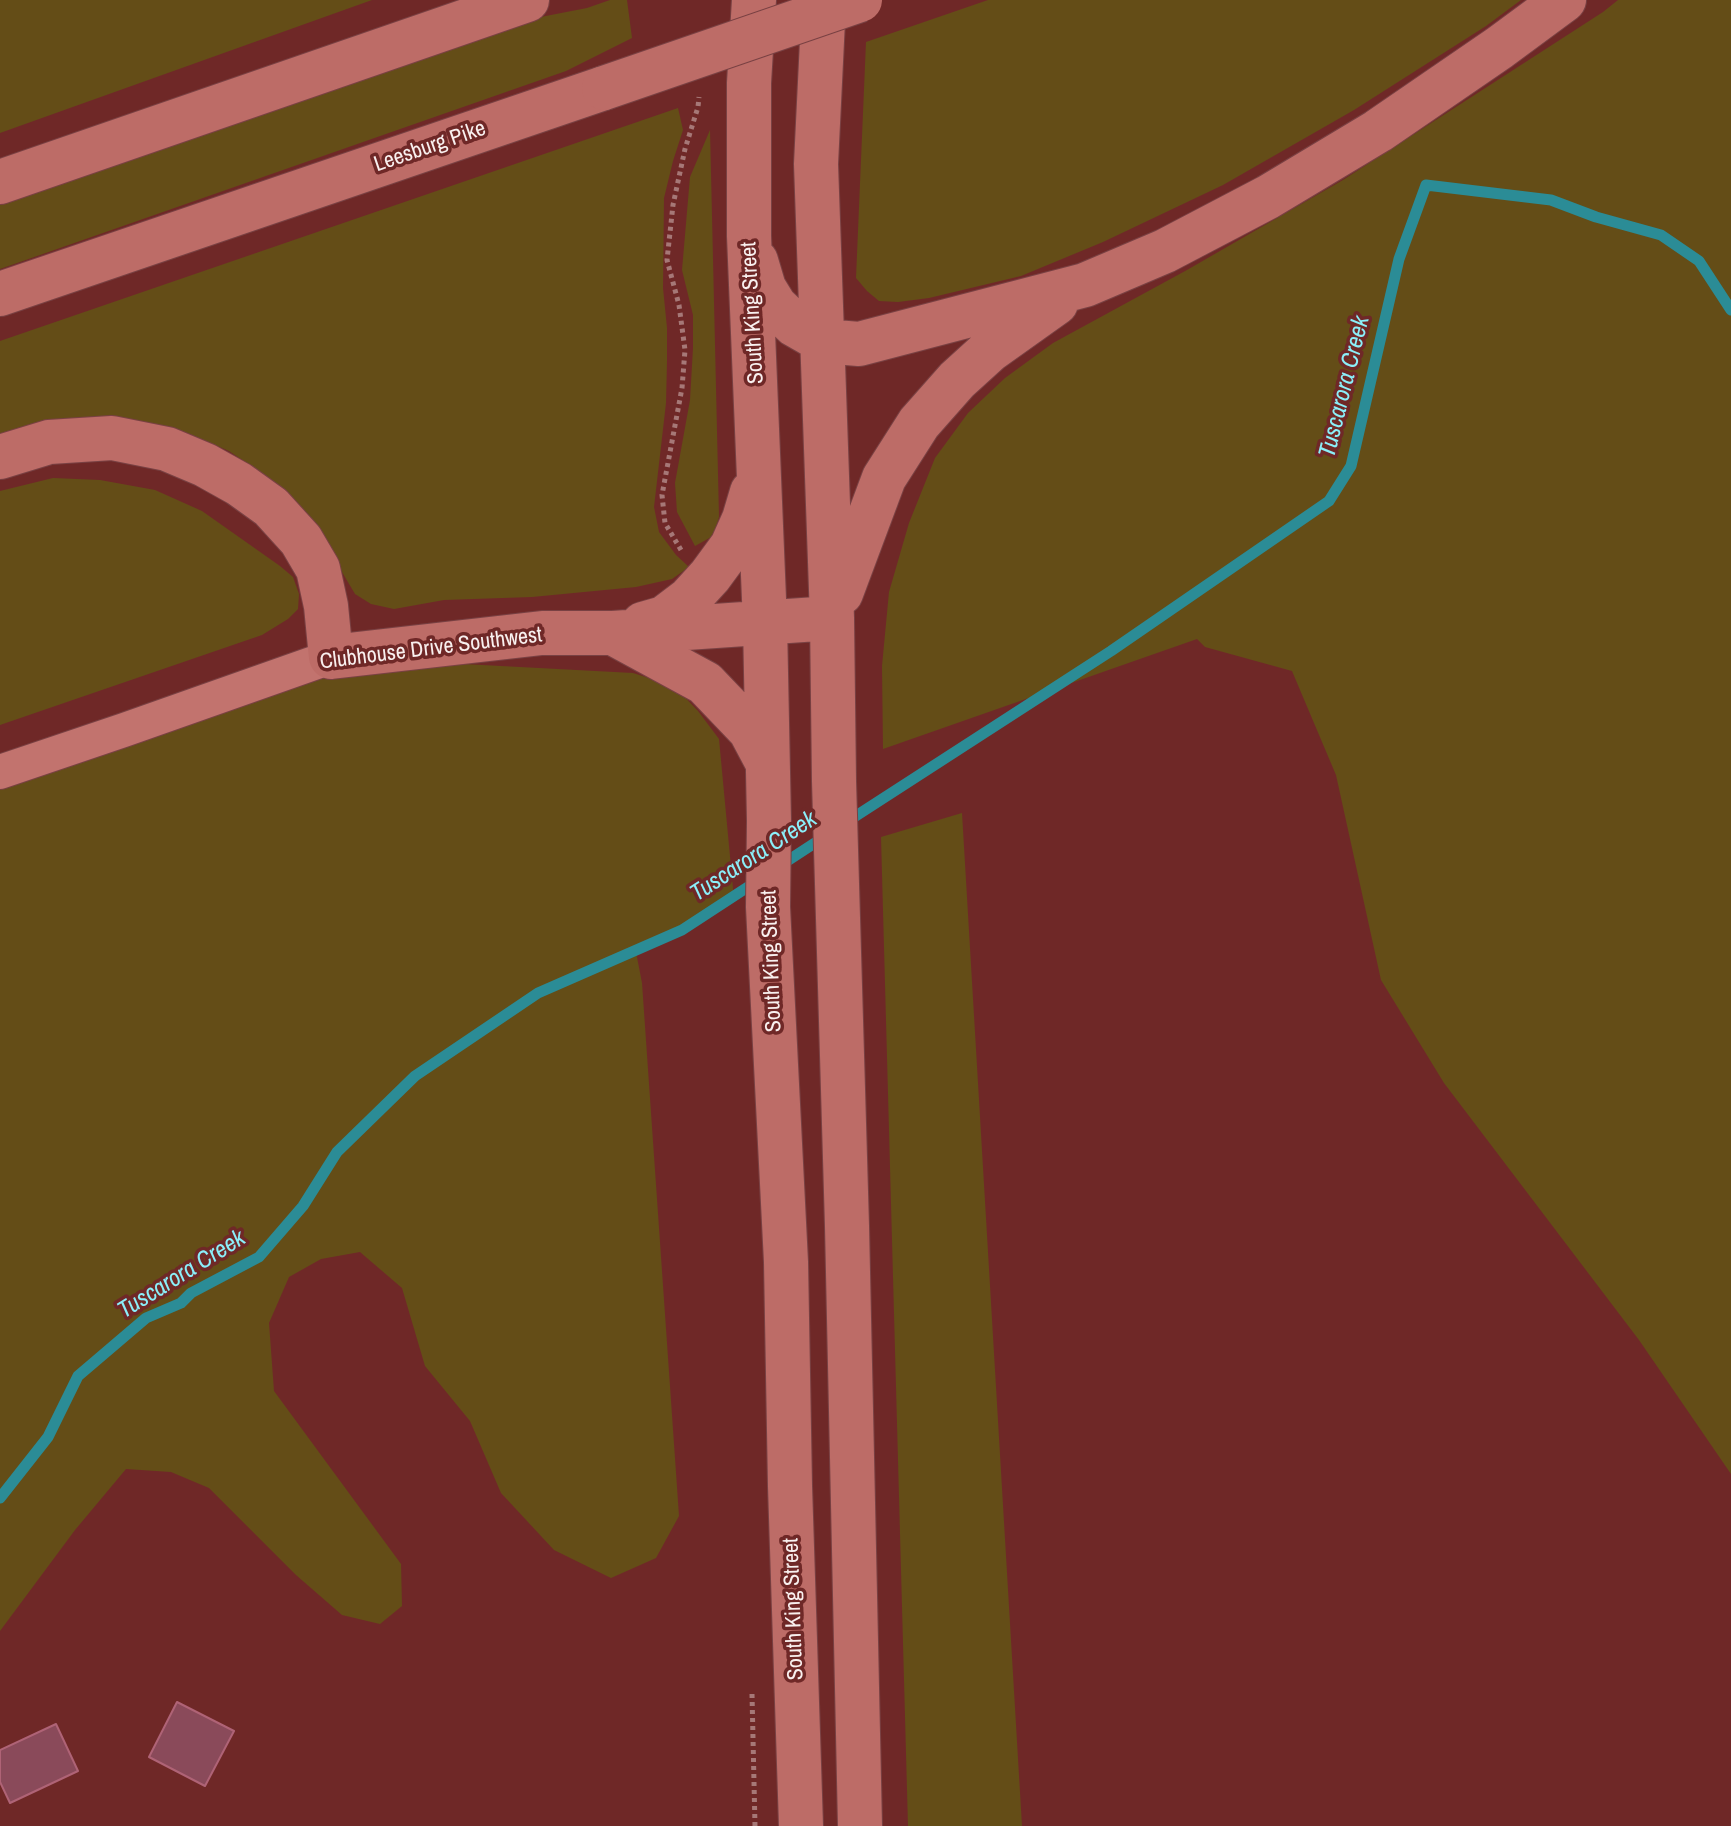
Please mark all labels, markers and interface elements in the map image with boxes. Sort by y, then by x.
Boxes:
street label: Leesburg Pike [371,116,489,178]
street label: South King Street [736,241,770,385]
water label: Tuscarora Creek [1314,313,1376,461]
street label: Clubhouse Drive Southwest [318,622,544,676]
water label: Tuscarora Creek [685,805,823,909]
street label: South King Street [756,889,788,1033]
water label: Tuscarora Creek [113,1224,251,1326]
street label: South King Street [778,1537,810,1681]

